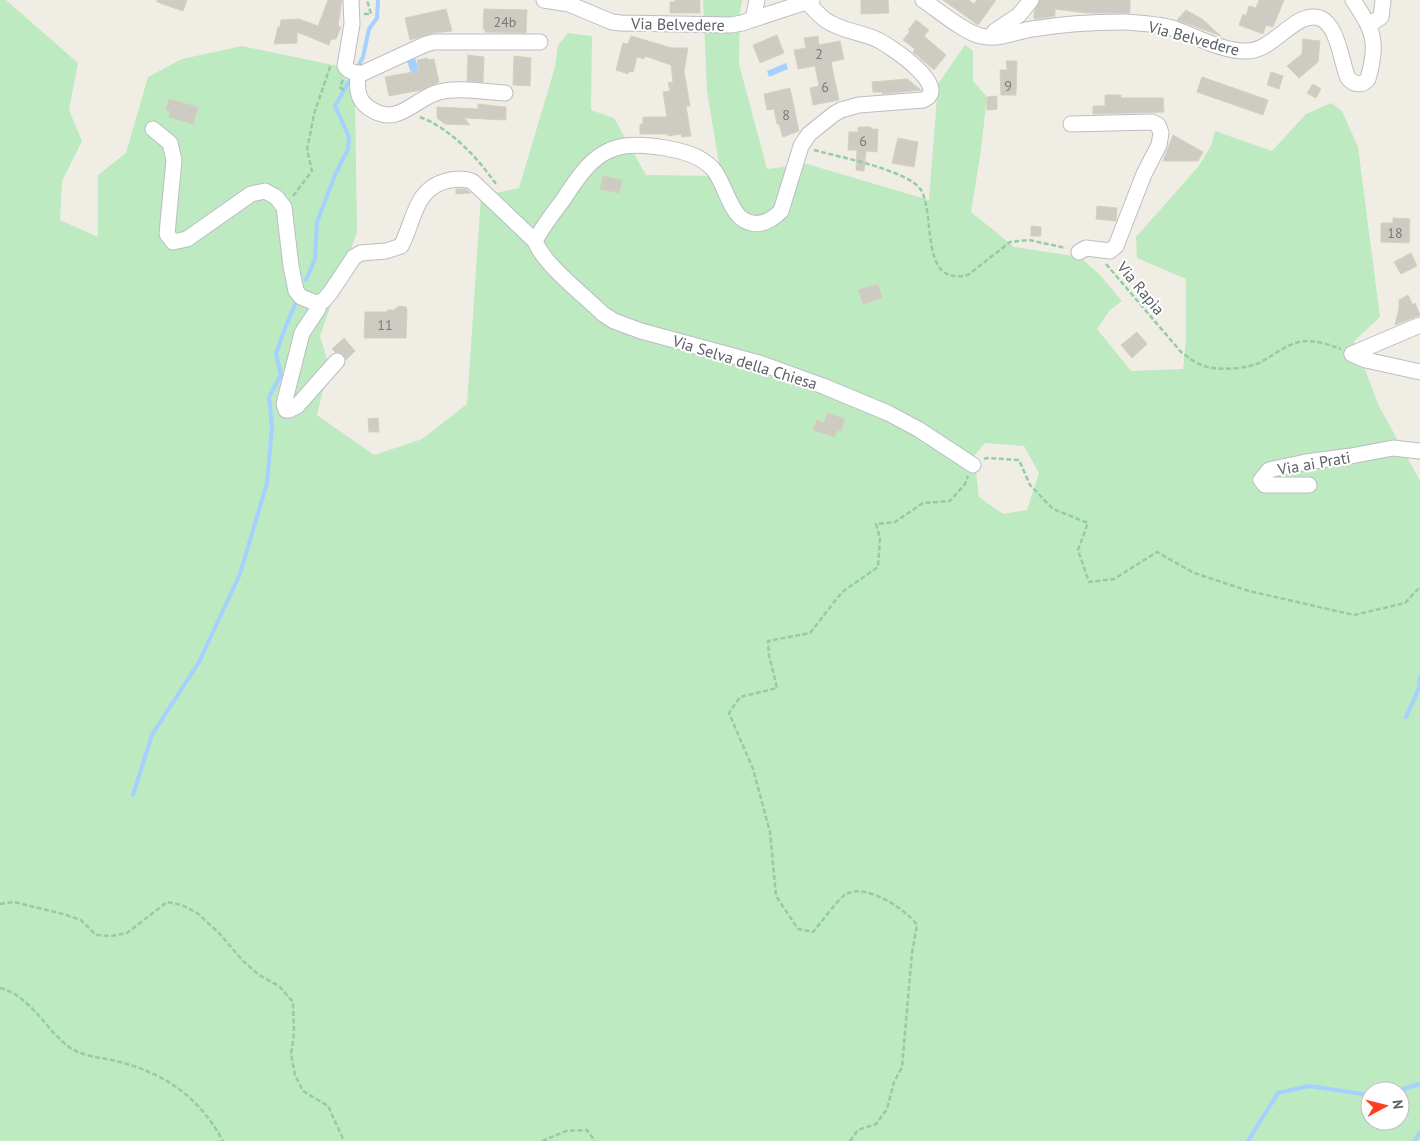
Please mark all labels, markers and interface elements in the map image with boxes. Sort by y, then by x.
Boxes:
house number: 24b [494,13,516,31]
street label: Via Belvedere [630,13,725,35]
street label: Via Belvedere [1145,16,1242,60]
house number: 2 [815,45,823,63]
house number: 9 [1004,77,1012,95]
house number: 6 [821,78,829,96]
house number: 8 [782,106,790,124]
house number: 6 [859,132,867,150]
house number: 18 [1387,224,1403,242]
street label: Via Rapìa [1112,256,1169,319]
house number: 11 [377,316,393,334]
street label: Via Selva della Chiesa [669,330,820,394]
street label: Via ai Prati [1275,447,1352,479]
north arrow [1360,1081,1410,1131]
text: N [1388,1099,1407,1110]

